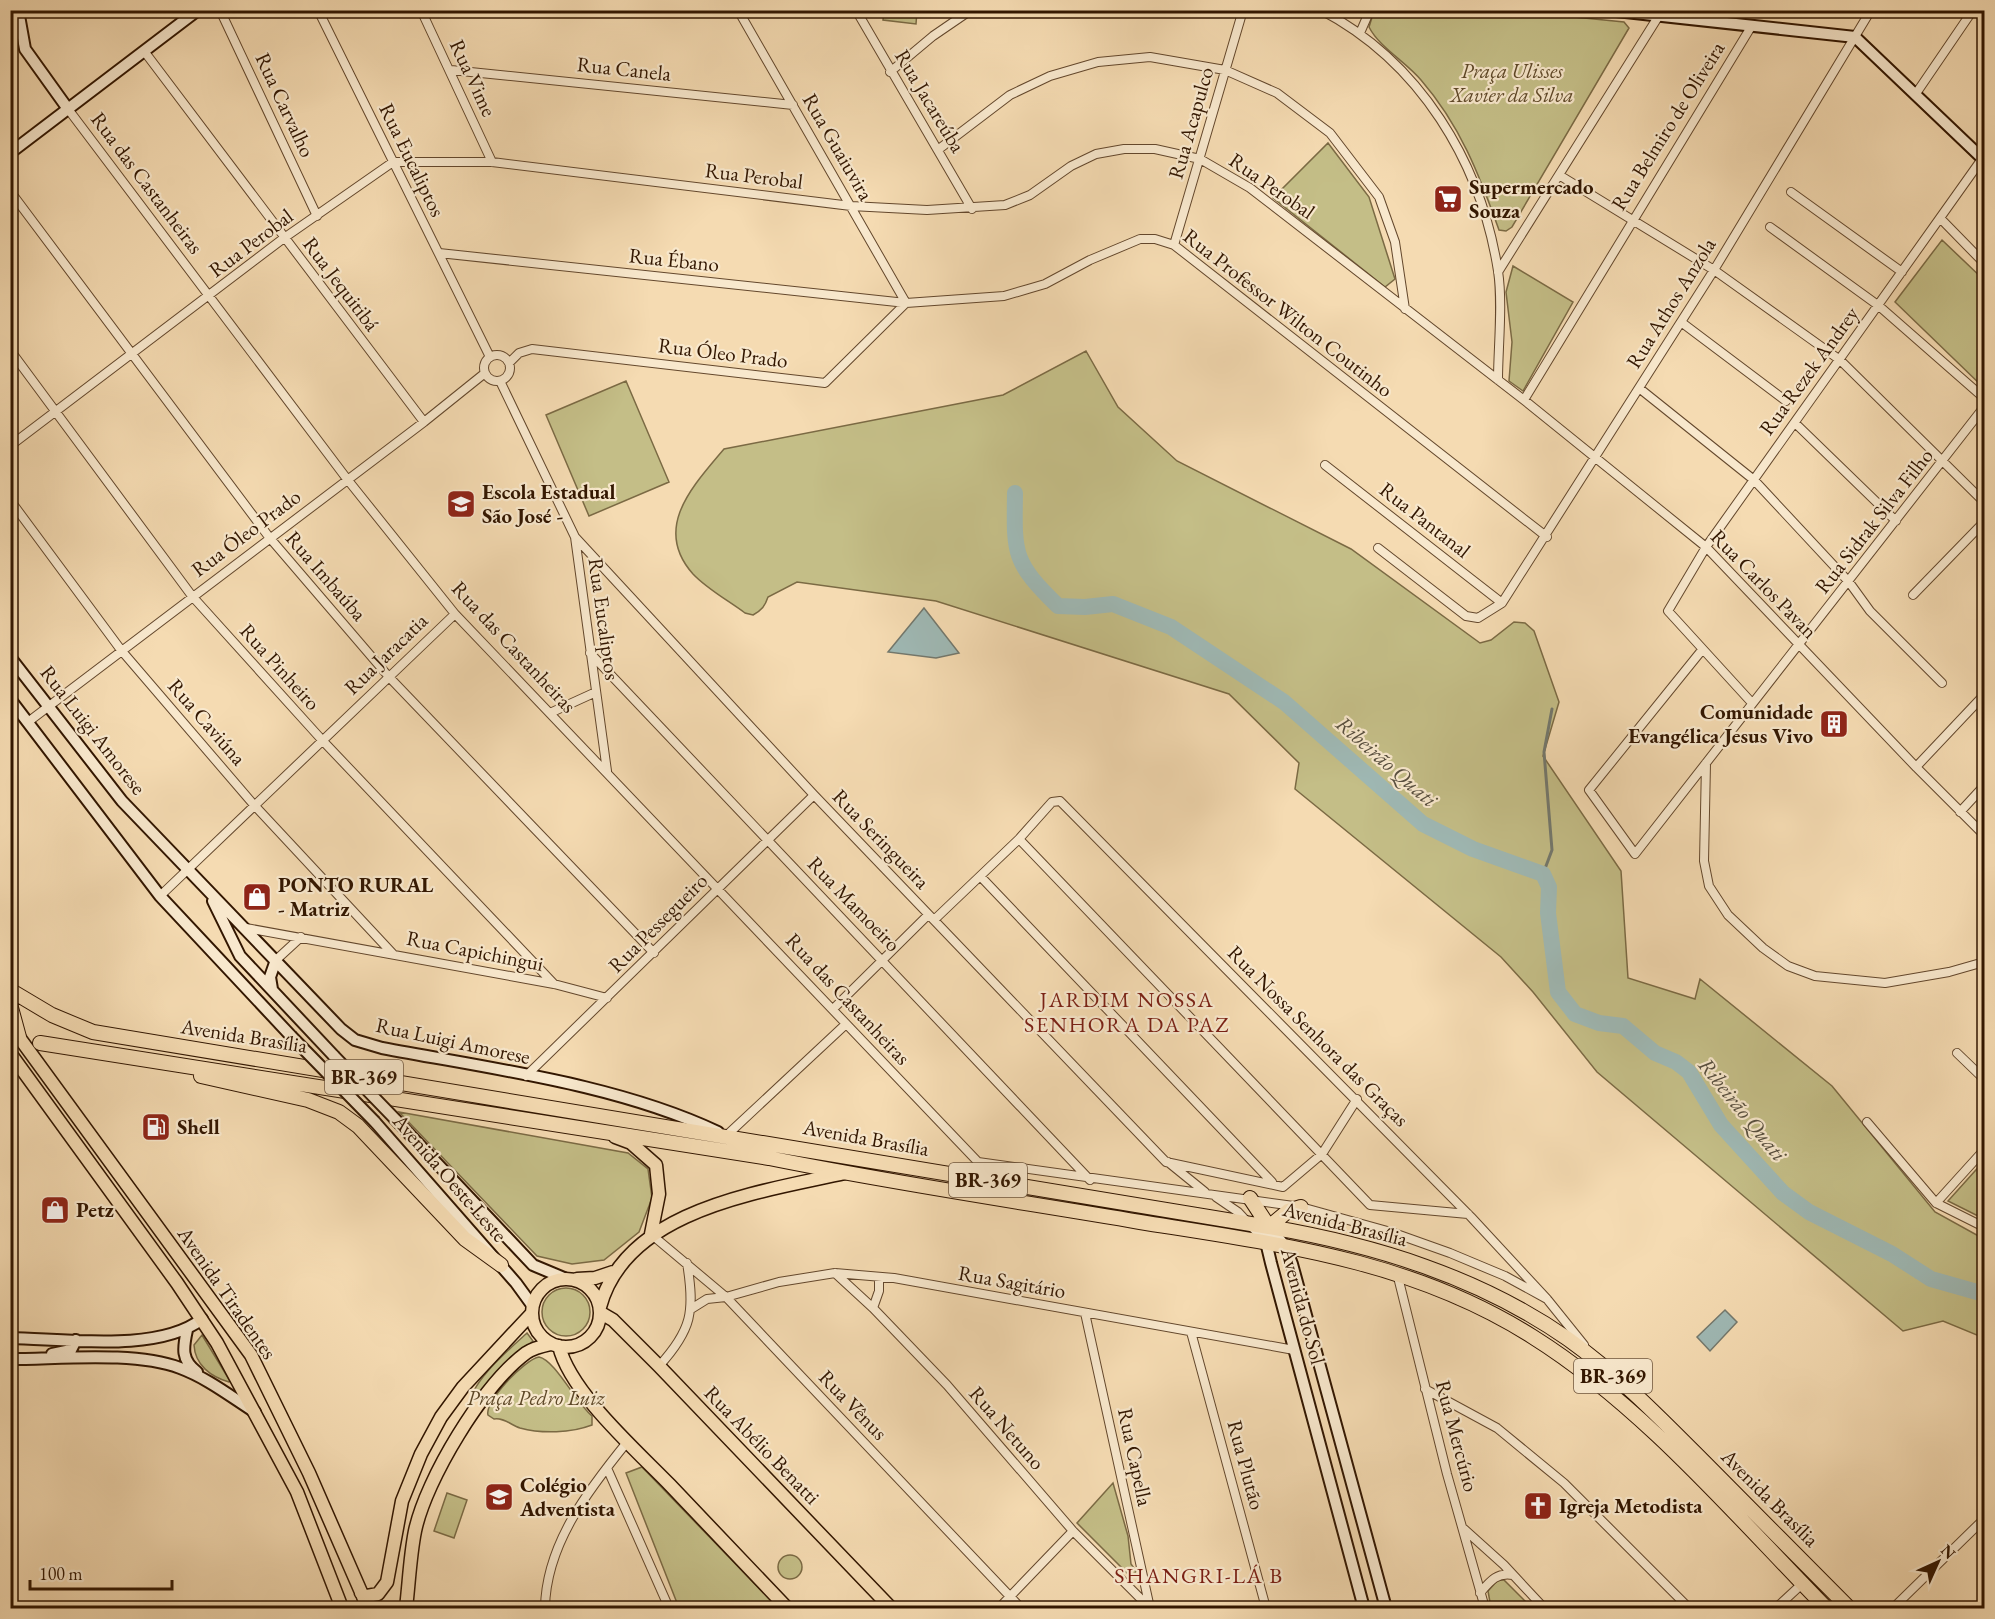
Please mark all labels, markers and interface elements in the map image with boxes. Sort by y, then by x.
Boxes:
street label: Rua Vime [444,35,503,121]
street label: Rua Belmiro de Oliveira [1605,36,1731,215]
street label: Rua Jacareúba [889,44,972,158]
street label: Rua Carvalho [249,48,321,161]
street label: Rua Canela [576,50,673,87]
park label: Praça Ulisses Xavier da Silva [1448,57,1574,108]
street label: Rua Acapulco [1162,64,1219,182]
street label: Rua Guaiuvira [797,88,880,206]
street label: Rua Eucaliptos [373,99,452,221]
street label: Rua das Castanheiras [85,106,210,259]
street label: Rua Perobal [1224,146,1320,225]
street label: Rua Perobal [703,156,805,195]
place label: Supermercado Souza [1469,173,1594,224]
supermarket icon: Supermercado Souza [1432,183,1464,215]
street label: Rua Perobal [203,202,298,283]
street label: Rua Professor Wilton Coutinho [1178,222,1399,403]
street label: Rua Jequitibá [297,231,386,337]
street label: Rua Athos Anzola [1620,232,1722,373]
street label: Rua Ébano [628,241,721,278]
street label: Rua Rezek Andrey [1753,300,1865,440]
street label: Rua Óleo Prado [657,331,789,374]
street label: Rua Sidrak Silva Filho [1808,443,1939,599]
street label: Rua Pantanal [1374,476,1476,564]
place label: Escola Estadual São José - [482,478,616,529]
street label: Rua Óleo Prado [186,483,306,583]
school or university icon: Escola Estadual São José - [445,488,477,520]
street label: Rua Carlos Pavan [1705,523,1823,644]
street label: Rua Imbaúba [280,525,373,627]
street label: Rua Eucaliptos [583,556,626,682]
street label: Rua das Castanheiras [446,575,583,719]
street label: Rua Jaracatia [338,607,434,700]
street label: Rua Pinheiro [234,617,327,716]
street label: Rua Luigi Amorese [34,660,152,800]
street label: Rua Caviúna [162,673,253,771]
place label: Comunidade Evangélica Jesus Vivo [1628,698,1813,749]
building icon: Comunidade Evangélica Jesus Vivo [1818,708,1850,740]
water label: Ribeirão Quati [1330,709,1445,815]
street label: Rua Seringueira [827,783,936,895]
street label: Rua Mamoeiro [802,850,907,957]
street label: Rua Pessegueiro [602,867,713,978]
place label: PONTO RURAL - Matriz [278,871,434,922]
shop icon: PONTO RURAL - Matriz [241,881,273,913]
street label: Rua Capichingui [404,924,546,977]
street label: Rua das Castanheiras [780,927,917,1071]
street label: Rua Nossa Senhora das Graças [1222,939,1415,1132]
district label: JARDIM NOSSA SENHORA DA PAZ [1024,985,1230,1039]
street label: Rua Luigi Amorese [373,1011,533,1070]
street label: Avenida Brasília [178,1012,310,1059]
water label: Ribeirão Quati [1692,1051,1794,1168]
road number: BR-369 [325,1060,403,1094]
street label: Avenida Oeste Leste [387,1107,514,1247]
fuel station icon: Shell [140,1111,172,1143]
place label: Shell [177,1113,220,1140]
street label: Avenida Brasília [800,1113,932,1162]
road number: BR-369 [949,1163,1027,1197]
shop icon: Petz [39,1194,71,1226]
street label: Avenida Brasília [1279,1195,1411,1252]
place label: Petz [76,1196,114,1223]
street label: Avenida Tiradentes [171,1220,283,1364]
street label: Avenida do Sol [1275,1244,1332,1367]
street label: Rua Sagitário [956,1259,1068,1304]
road number: BR-369 [1574,1359,1652,1393]
street label: Rua Vênus [813,1364,894,1446]
street label: Rua Mercúrio [1430,1377,1485,1495]
street label: Rua Abélio Benatti [699,1379,826,1510]
street label: Rua Netuno [964,1380,1051,1475]
park label: Praça Pedro Luiz [467,1384,605,1411]
street label: Rua Capella [1112,1405,1159,1509]
street label: Rua Plutão [1222,1417,1271,1513]
street label: Avenida Brasília [1715,1442,1825,1553]
place label: Colégio Adventista [519,1471,616,1522]
school or university icon: Colégio Adventista [483,1481,515,1513]
church icon: Igreja Metodista [1522,1490,1554,1522]
place label: Igreja Metodista [1559,1492,1703,1519]
north arrow [1908,1532,1968,1592]
text: N [1936,1540,1960,1564]
scale bar [30,1553,172,1591]
district label: SHANGRI-LÁ B [1114,1561,1284,1590]
text: 100 m [39,1562,83,1585]

